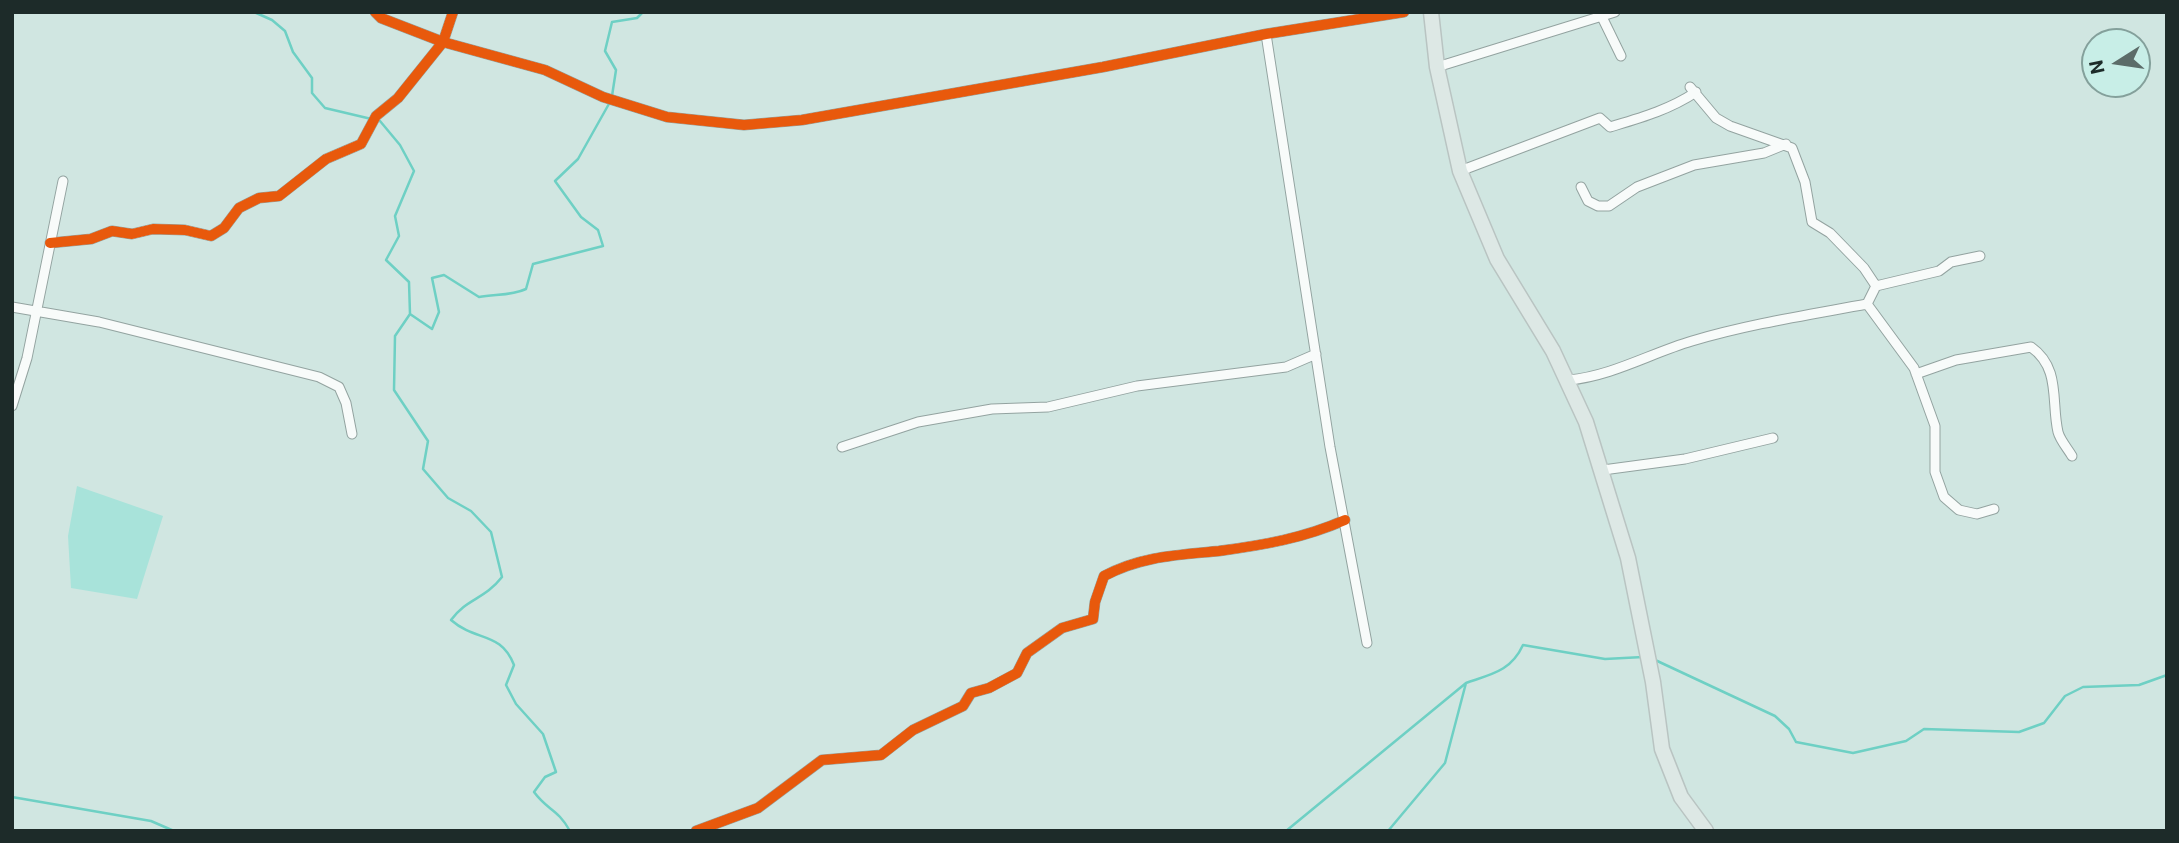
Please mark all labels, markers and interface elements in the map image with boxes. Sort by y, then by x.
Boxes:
north arrow [2081,28,2151,98]
text: N [2084,58,2110,76]

